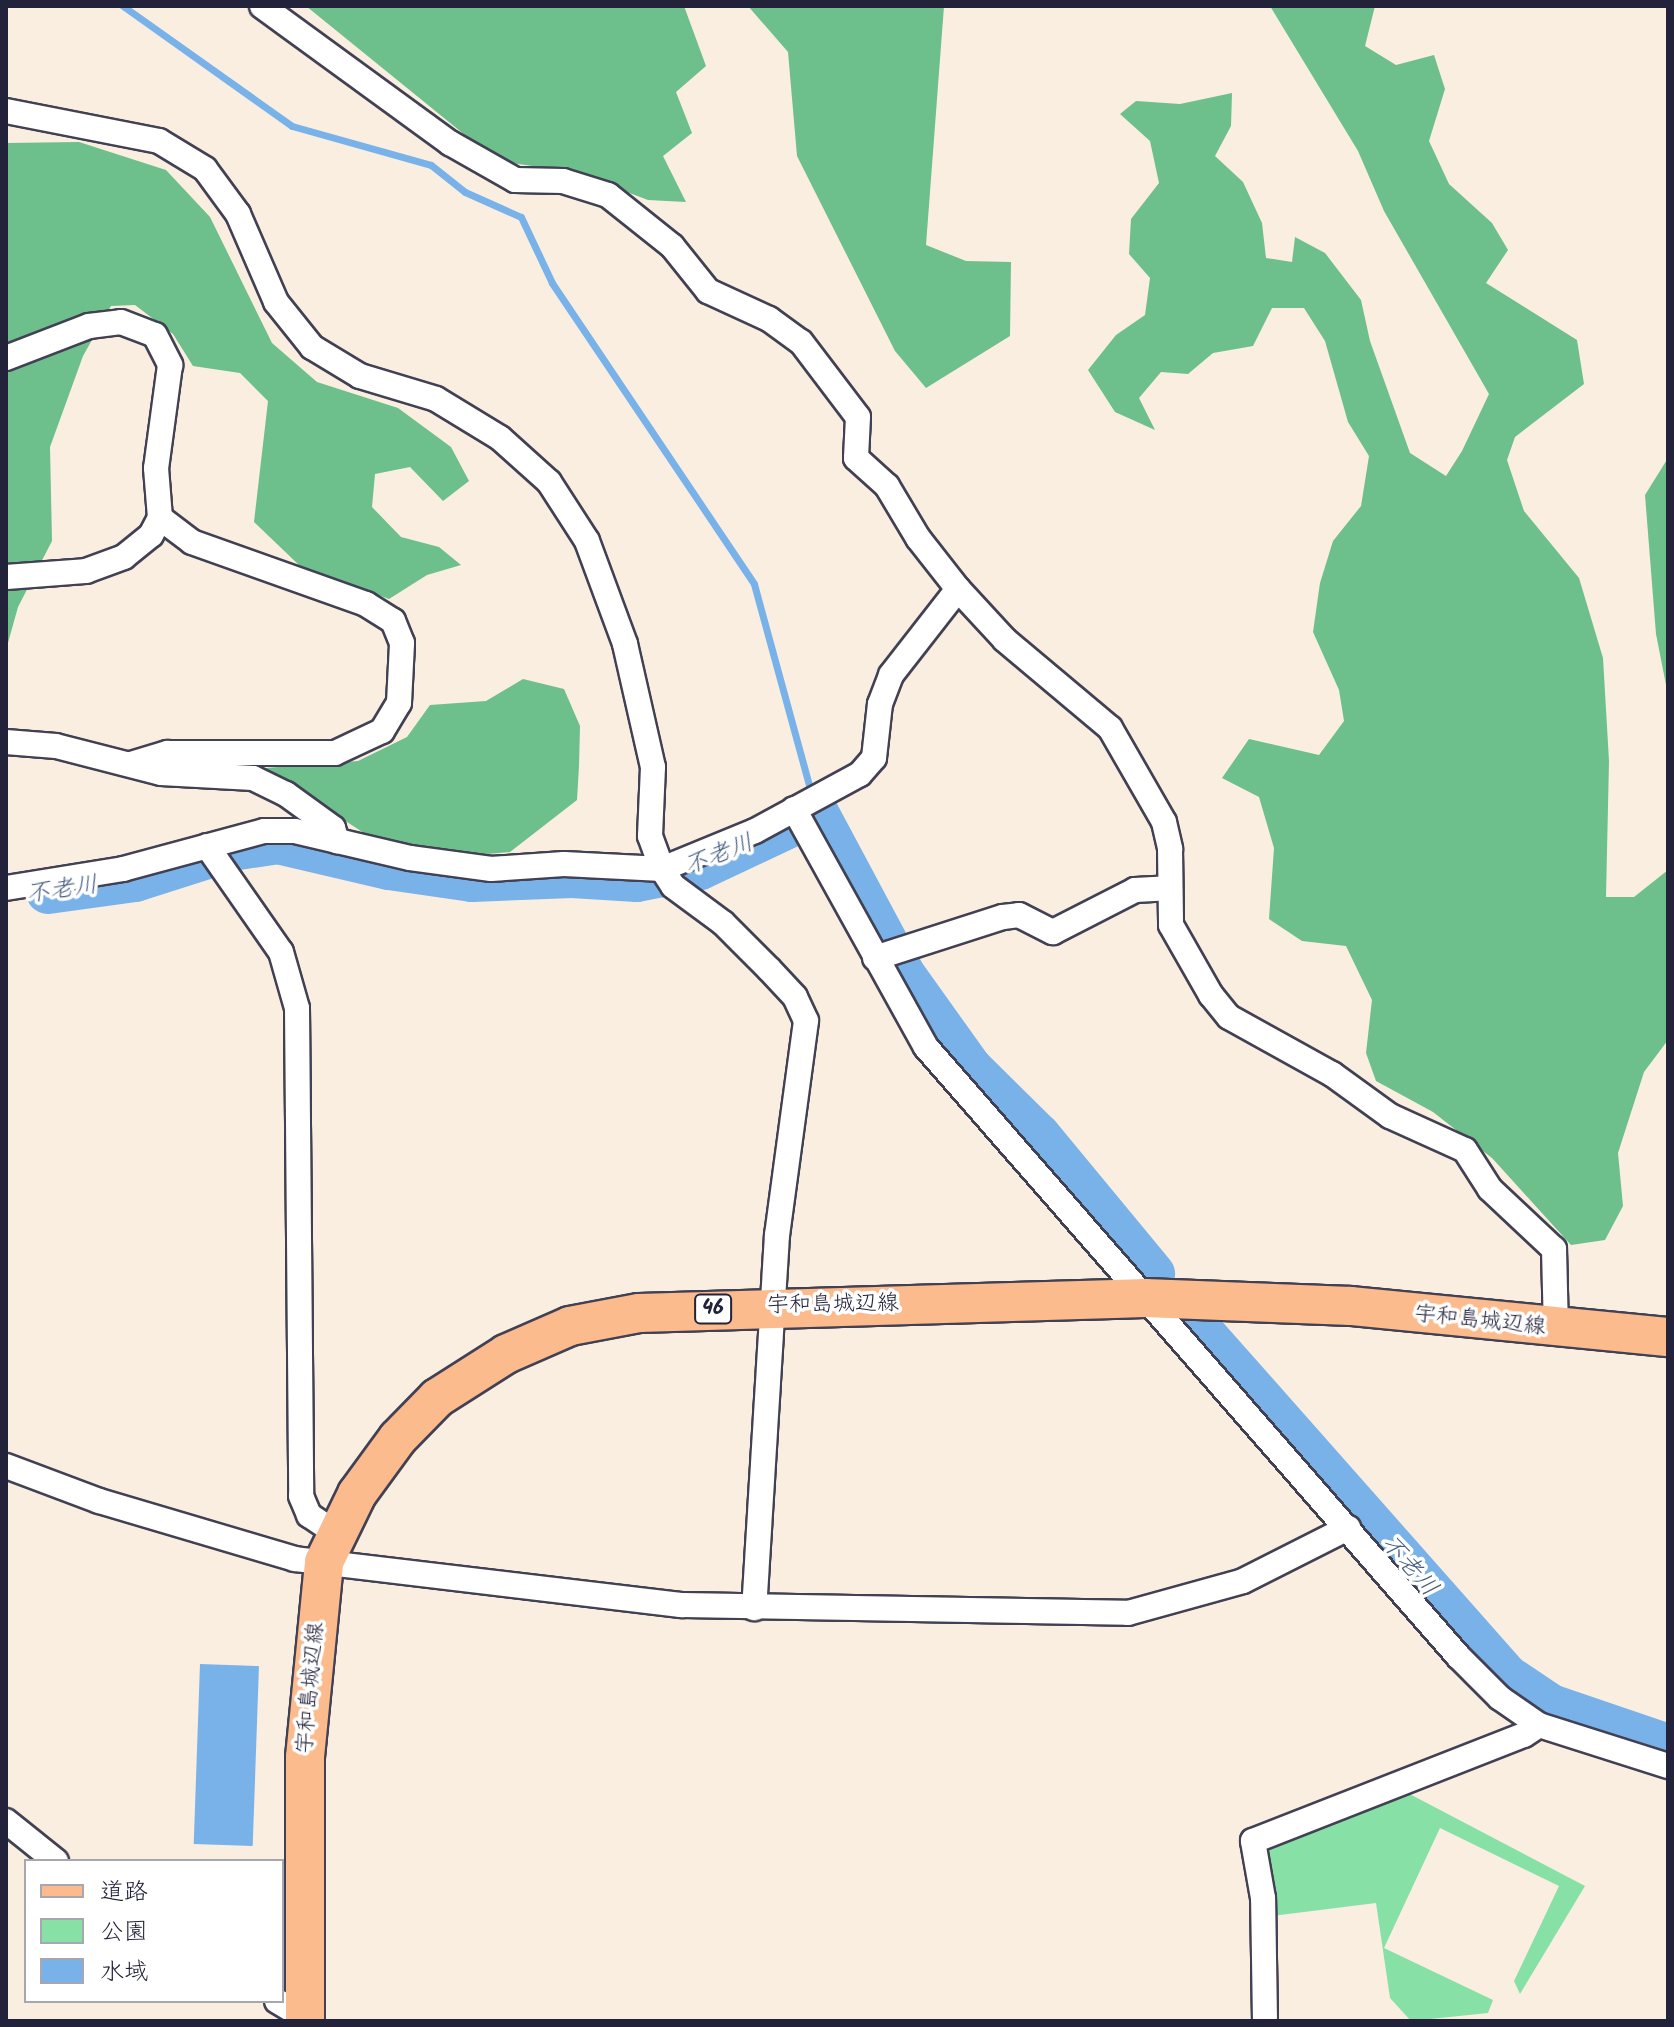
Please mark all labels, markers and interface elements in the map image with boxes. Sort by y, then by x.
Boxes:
water label: 不老川 [680,829,758,881]
water label: 不老川 [24,871,100,909]
street label: 宇和島城辺線 [767,1291,899,1319]
road number: 46 [693,1293,733,1325]
street label: 宇和島城辺線 [1413,1301,1547,1341]
water label: 不老川 [1375,1529,1443,1603]
street label: 宇和島城辺線 [292,1621,330,1755]
legend [24,1859,284,2003]
text: 道路 [100,1873,148,1912]
text: 公園 [100,1913,148,1952]
text: 水域 [100,1953,148,1992]

